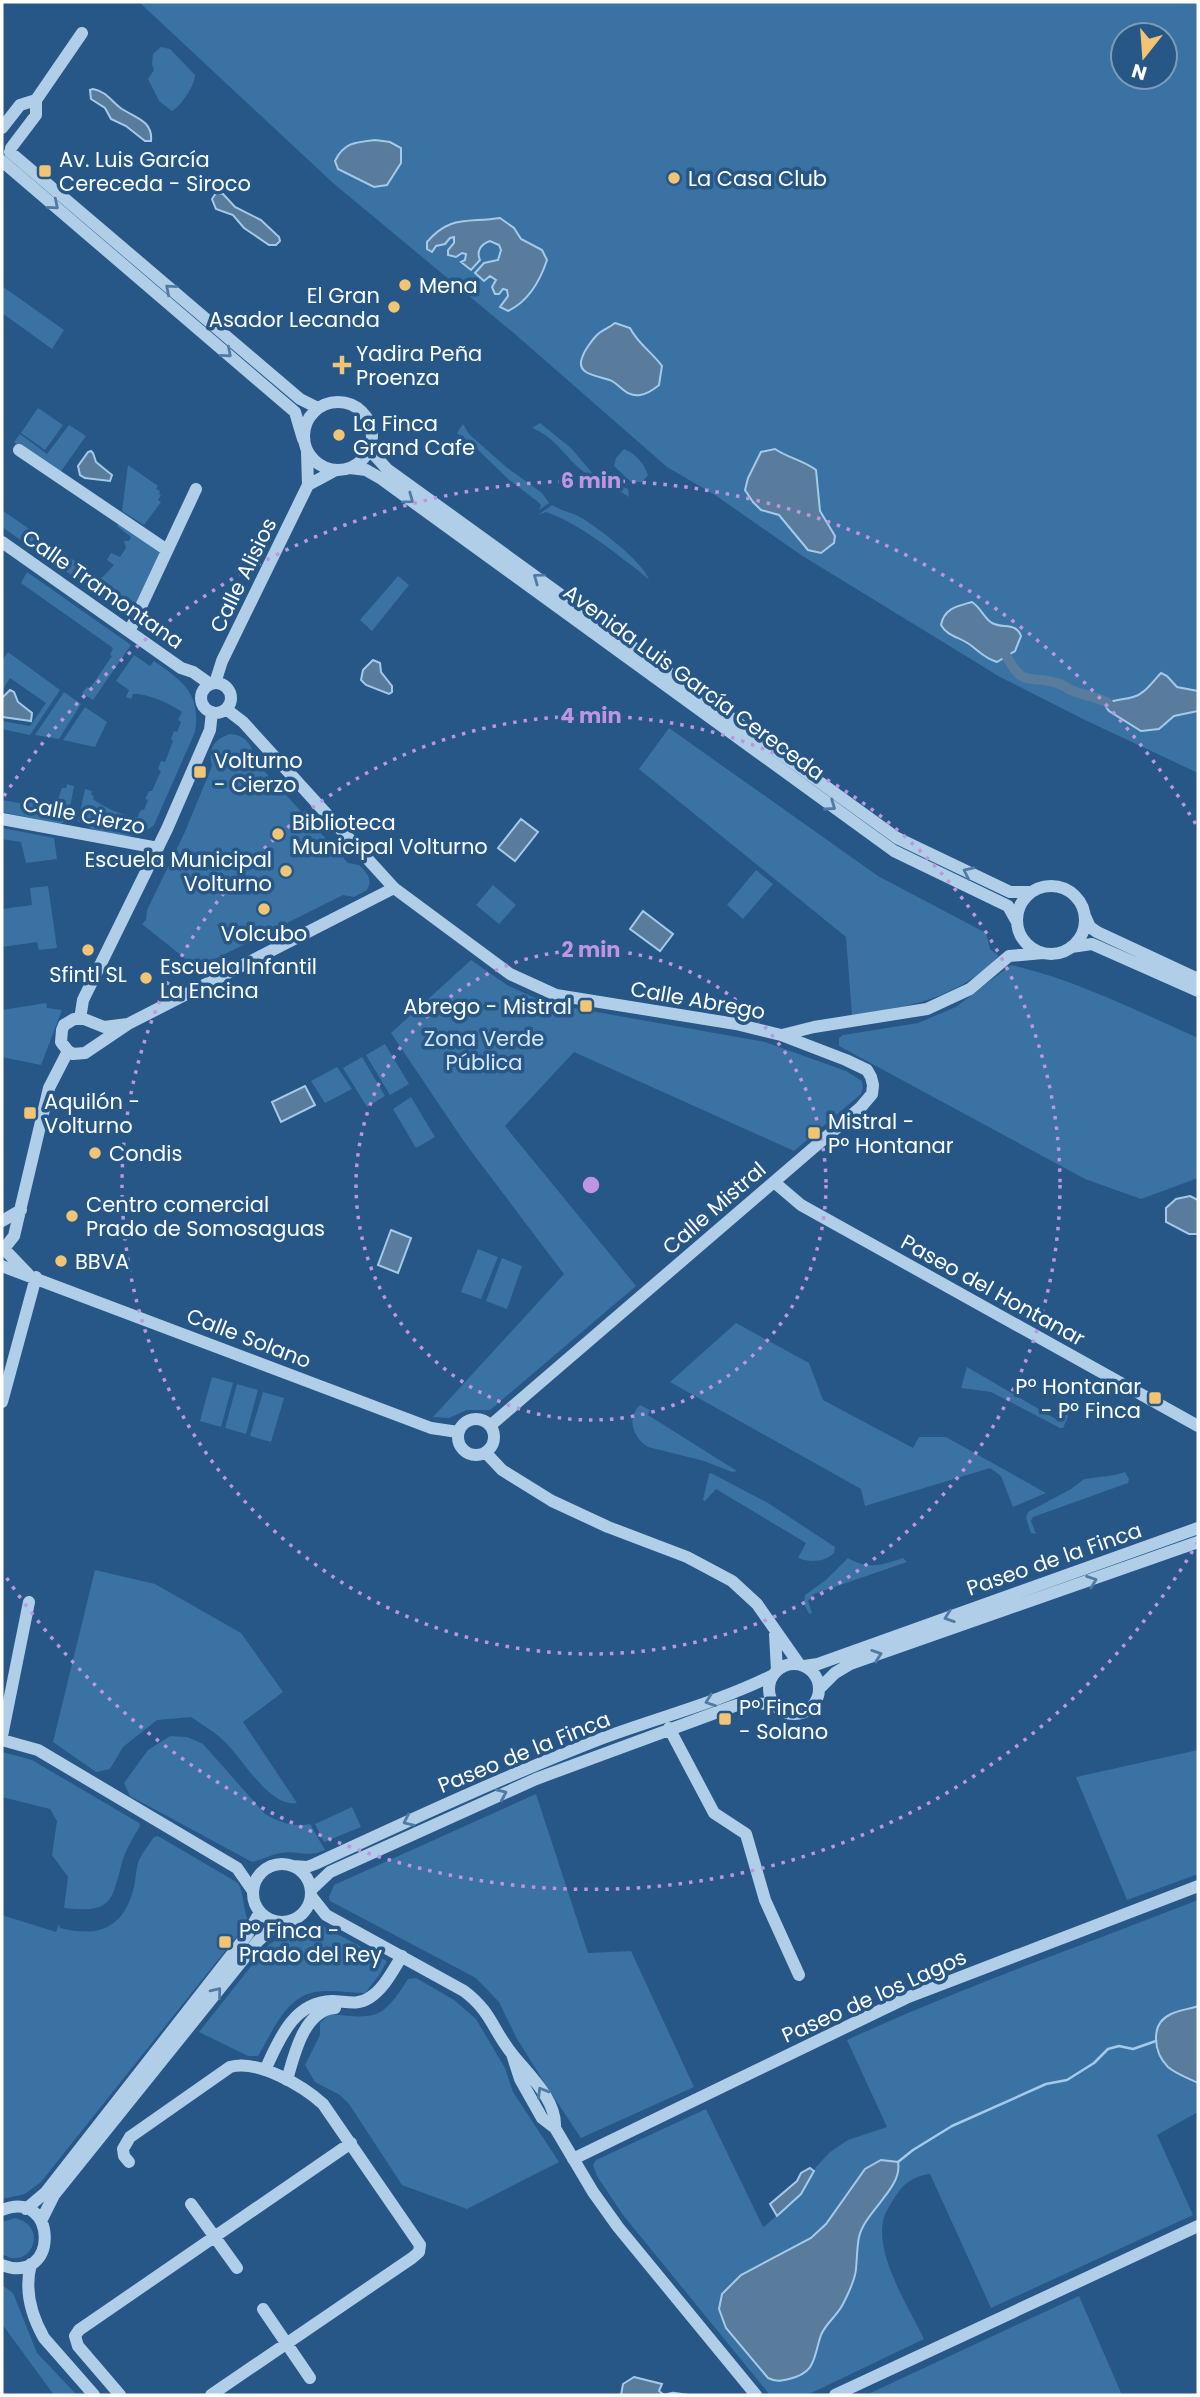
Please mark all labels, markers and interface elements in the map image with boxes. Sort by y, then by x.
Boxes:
north arrow [1109,21,1179,91]
text: N [1128,57,1150,87]
place label: Av. Luis García Cereceda - Siroco [59,145,251,198]
marker: Av. Luis García Cereceda - Siroco [37,163,53,179]
place label: La Casa Club [688,164,827,193]
marker: La Casa Club [666,170,682,186]
one-way arrow [46,197,58,210]
place label: Mena [419,271,478,300]
marker: Mena [397,277,413,293]
place label: El Gran Asador Lecanda [209,281,380,334]
one-way arrow [165,285,178,297]
marker: El Gran Asador Lecanda [386,299,402,315]
place label: Yadira Peña Proenza [356,339,482,392]
one-way arrow [219,345,232,357]
marker: Yadira Peña Proenza [334,357,350,373]
place label: La Finca Grand Cafe [353,409,475,462]
marker: La Finca Grand Cafe [331,427,347,443]
text: 6 min [561,466,621,495]
one-way arrow [402,491,414,503]
street label: Calle Alisios [203,513,283,637]
street label: Calle Tramontana [17,522,189,656]
one-way arrow [533,574,546,586]
street label: Avenida Luis García Cereceda [558,577,830,787]
text: 4 min [560,701,622,730]
place label: Volturno - Cierzo [214,746,303,799]
marker: Volturno - Cierzo [192,764,208,780]
street label: Calle Cierzo [20,789,148,841]
one-way arrow [823,798,836,810]
place label: Biblioteca Municipal Volturno [292,808,488,861]
marker: Biblioteca Municipal Volturno [270,826,286,842]
place label: Escuela Municipal Volturno [84,845,272,898]
marker: Escuela Municipal Volturno [278,863,294,879]
one-way arrow [963,866,975,880]
marker: Volcubo [256,901,272,917]
place label: Volcubo [221,919,307,948]
text: 2 min [561,935,621,964]
marker: Sfintl SL [80,942,96,958]
place label: Escuela Infantil La Encina [160,952,317,1005]
place label: Sfintl SL [49,960,127,989]
marker: Escuela Infantil La Encina [138,970,154,986]
street label: Calle Abrego [628,974,768,1026]
place label: Abrego - Mistral [403,992,572,1021]
marker: Abrego - Mistral [578,998,594,1014]
park label: Zona Verde Pública [424,1024,544,1077]
place label: Aquilón - Volturno [44,1087,140,1140]
marker: Aquilón - Volturno [22,1105,38,1121]
place label: Mistral - Pº Hontanar [828,1107,954,1160]
marker: Mistral - Pº Hontanar [806,1125,822,1141]
place label: Condis [109,1139,182,1168]
marker: Condis [87,1145,103,1161]
street label: Calle Mistral [656,1155,772,1261]
centre of rings [579,1173,603,1197]
place label: Centro comercial Prado de Somosaguas [86,1190,325,1243]
marker: Centro comercial Prado de Somosaguas [64,1208,80,1224]
street label: Paseo del Hontanar [896,1227,1090,1353]
place label: BBVA [75,1247,129,1276]
marker: BBVA [53,1253,69,1269]
street label: Calle Solano [182,1301,316,1375]
place label: Pº Hontanar - Pº Finca [1015,1372,1141,1425]
marker: Pº Hontanar - Pº Finca [1147,1390,1163,1406]
street label: Paseo de la Finca [963,1515,1145,1603]
one-way arrow [1085,1575,1097,1589]
one-way arrow [944,1609,956,1623]
one-way arrow [870,1649,882,1663]
one-way arrow [704,1693,717,1707]
place label: Pº Finca - Solano [739,1693,828,1746]
street label: Paseo de la Finca [434,1704,614,1800]
marker: Pº Finca - Solano [717,1711,733,1727]
one-way arrow [495,1788,507,1802]
one-way arrow [402,1813,415,1827]
place label: Pº Finca - Prado del Rey [239,1916,382,1969]
marker: Pº Finca - Prado del Rey [217,1934,233,1950]
street label: Paseo de los Lagos [777,1942,971,2050]
one-way arrow [208,1988,221,2000]
one-way arrow [537,2086,550,2099]

